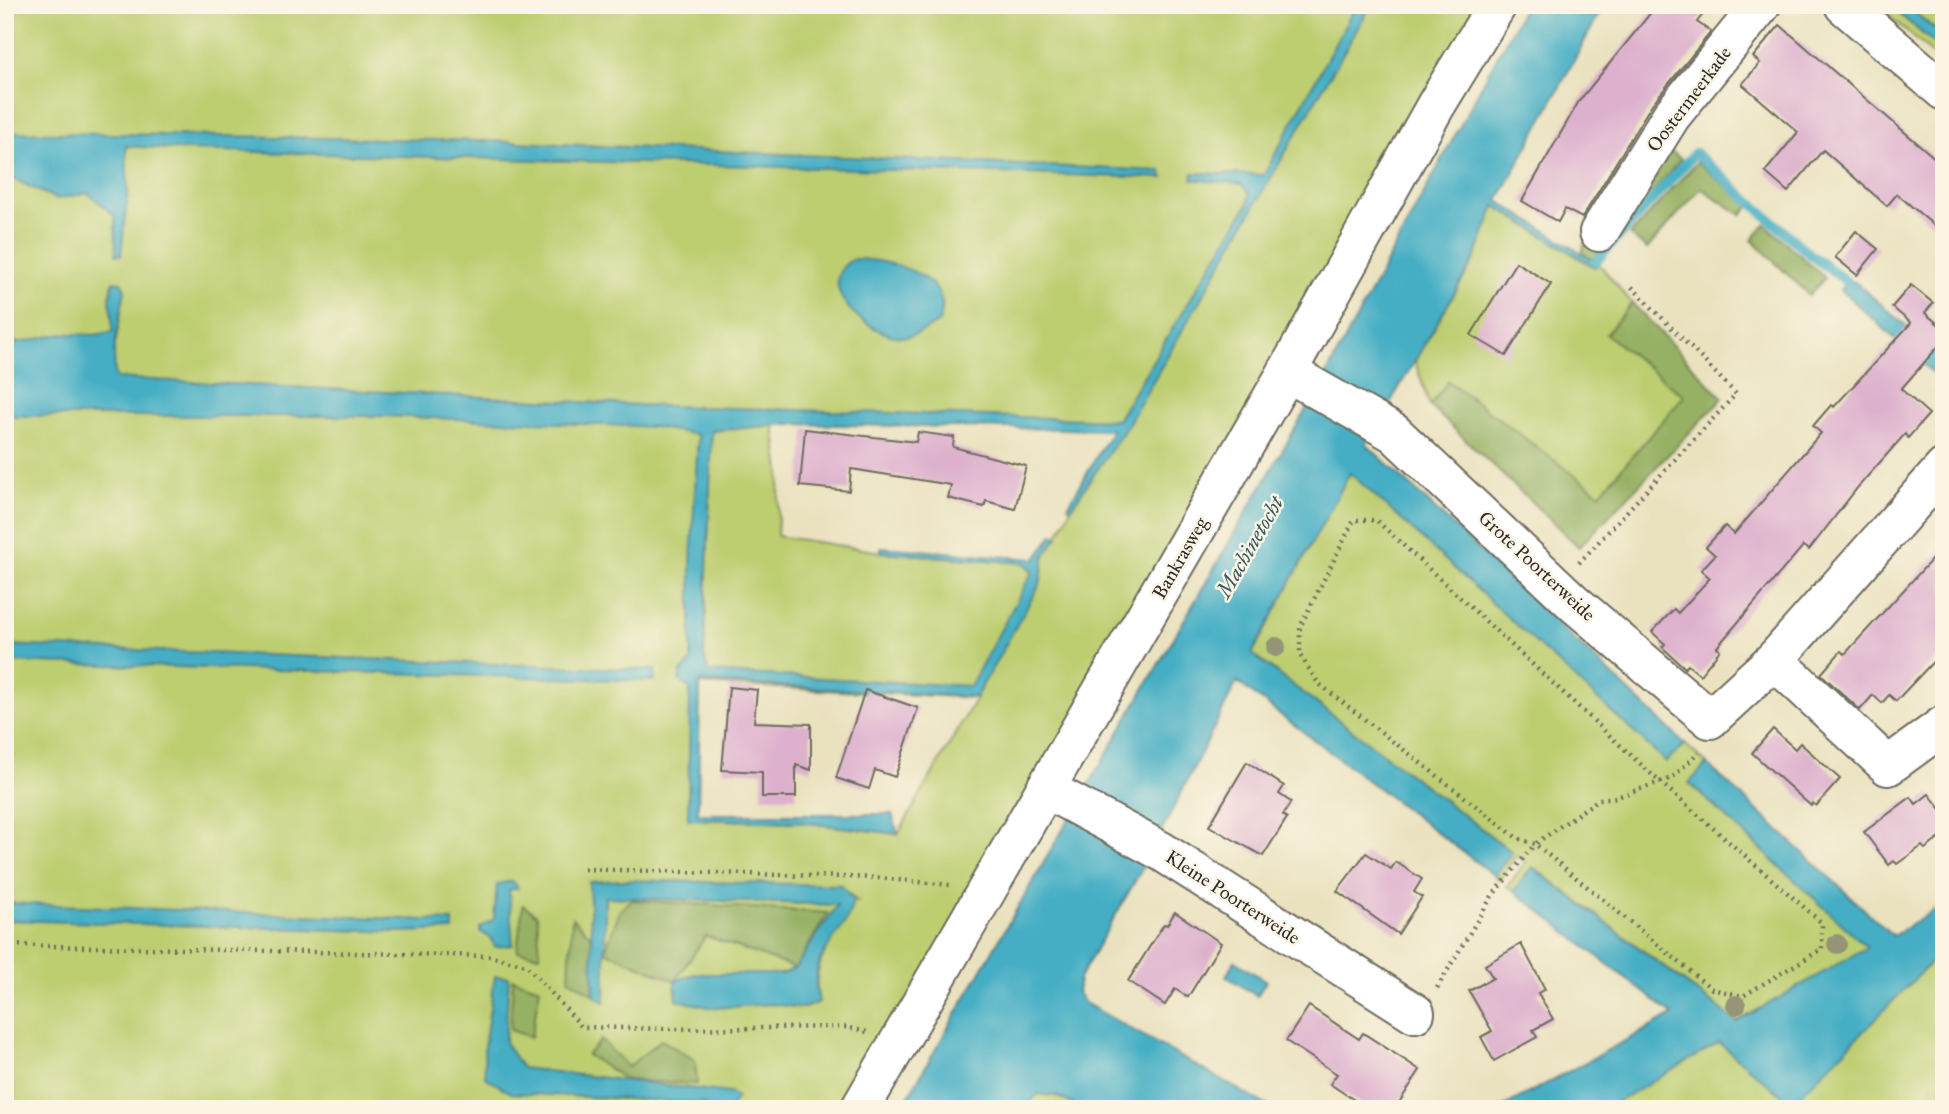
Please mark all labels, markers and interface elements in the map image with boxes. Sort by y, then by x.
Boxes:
street label: Oostermeerkade [1642,42,1736,156]
water label: Machinetocht [1210,491,1290,604]
street label: Grote Poorterweide [1474,506,1600,626]
street label: Bankrasweg [1147,513,1214,604]
street label: Kleine Poorterweide [1161,845,1305,949]

